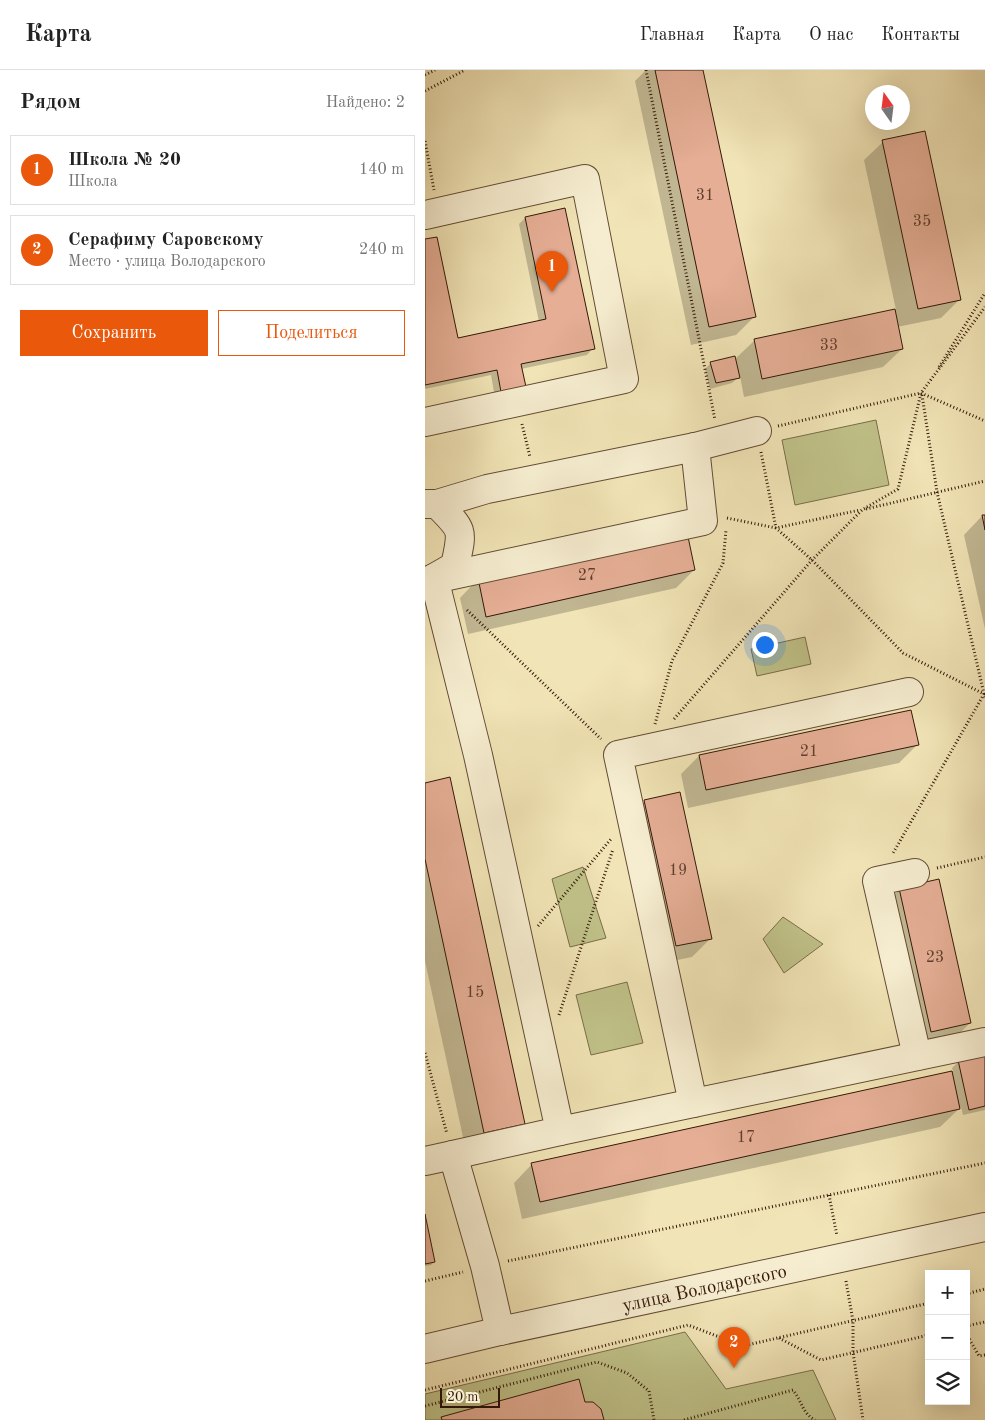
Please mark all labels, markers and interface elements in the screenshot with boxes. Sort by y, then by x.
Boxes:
text: Карта [25,23,92,47]
text: Главная [640,26,704,44]
text: Карта [732,26,781,44]
text: О нас [809,26,853,44]
text: Контакты [881,26,960,44]
north arrow [865,85,910,130]
text: Рядом [20,92,81,113]
text: Найдено: 2 [326,95,405,111]
text: Школа № 20 [68,151,181,170]
text: 1 [32,162,42,178]
text: 140 m [359,162,404,178]
text: Школа [68,174,118,190]
house number: 31 [696,188,714,204]
house number: 35 [913,214,931,230]
text: Серафиму Саровскому [68,231,264,250]
text: 2 [32,242,42,258]
text: 240 m [359,242,404,258]
pin: 1 [536,251,568,292]
text: Место · улица Володарского [68,254,266,270]
button: Сохранить [20,310,208,356]
button: Поделиться [218,310,405,356]
house number: 33 [820,338,838,354]
house number: 27 [578,568,596,584]
your location [752,632,778,658]
house number: 21 [800,744,818,760]
house number: 19 [669,863,687,879]
house number: 23 [926,950,944,966]
house number: 15 [466,985,484,1001]
house number: 17 [737,1130,755,1146]
street label: улица Володарского [621,1263,789,1317]
map controls [925,1270,970,1405]
button: + [925,1270,970,1315]
button: − [925,1315,970,1360]
pin: 2 [718,1327,750,1368]
button: layers [925,1360,970,1405]
scale bar [440,1385,500,1408]
text: 20 m [447,1390,478,1404]

